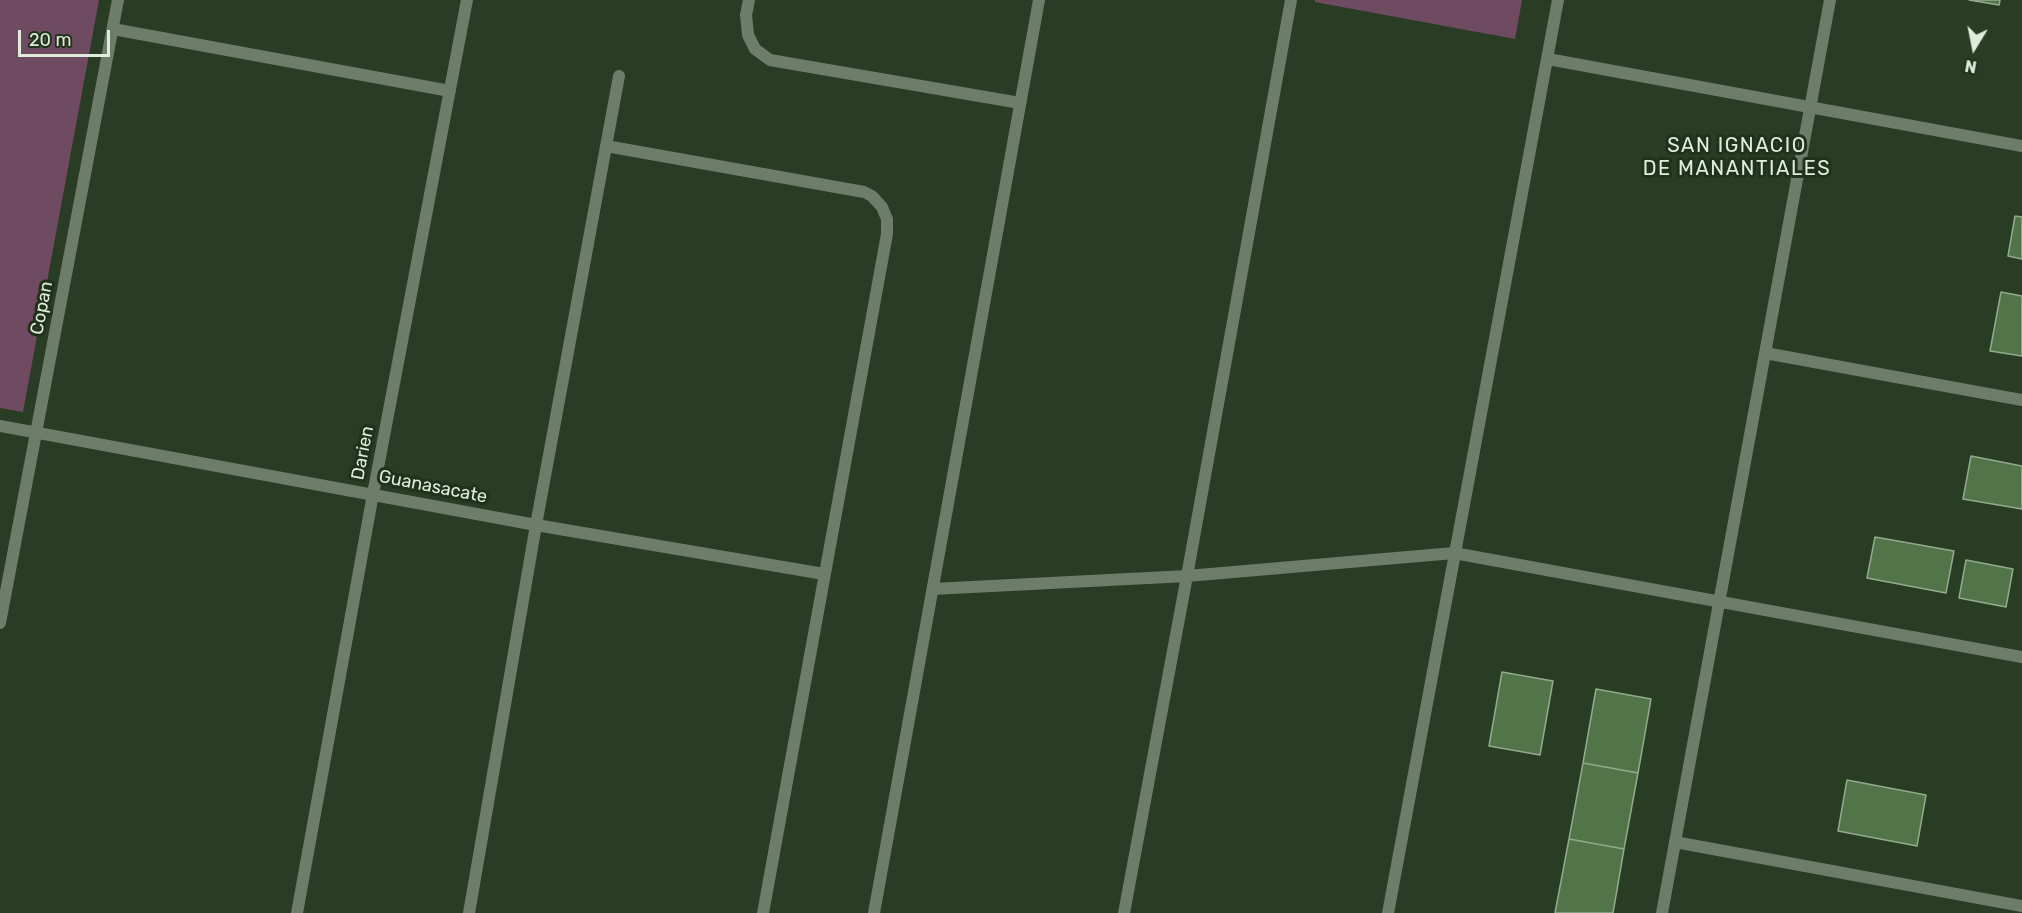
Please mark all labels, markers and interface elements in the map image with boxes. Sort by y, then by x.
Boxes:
scale bar [21,18,112,56]
north arrow [1944,18,2004,78]
text: 20 m [29,29,71,51]
text: N [1963,56,1978,77]
district label: SAN IGNACIO DE MANANTIALES [1643,134,1831,181]
street label: Copan [26,279,58,337]
street label: Darien [347,424,379,482]
street label: Guanasacate [377,466,489,508]

